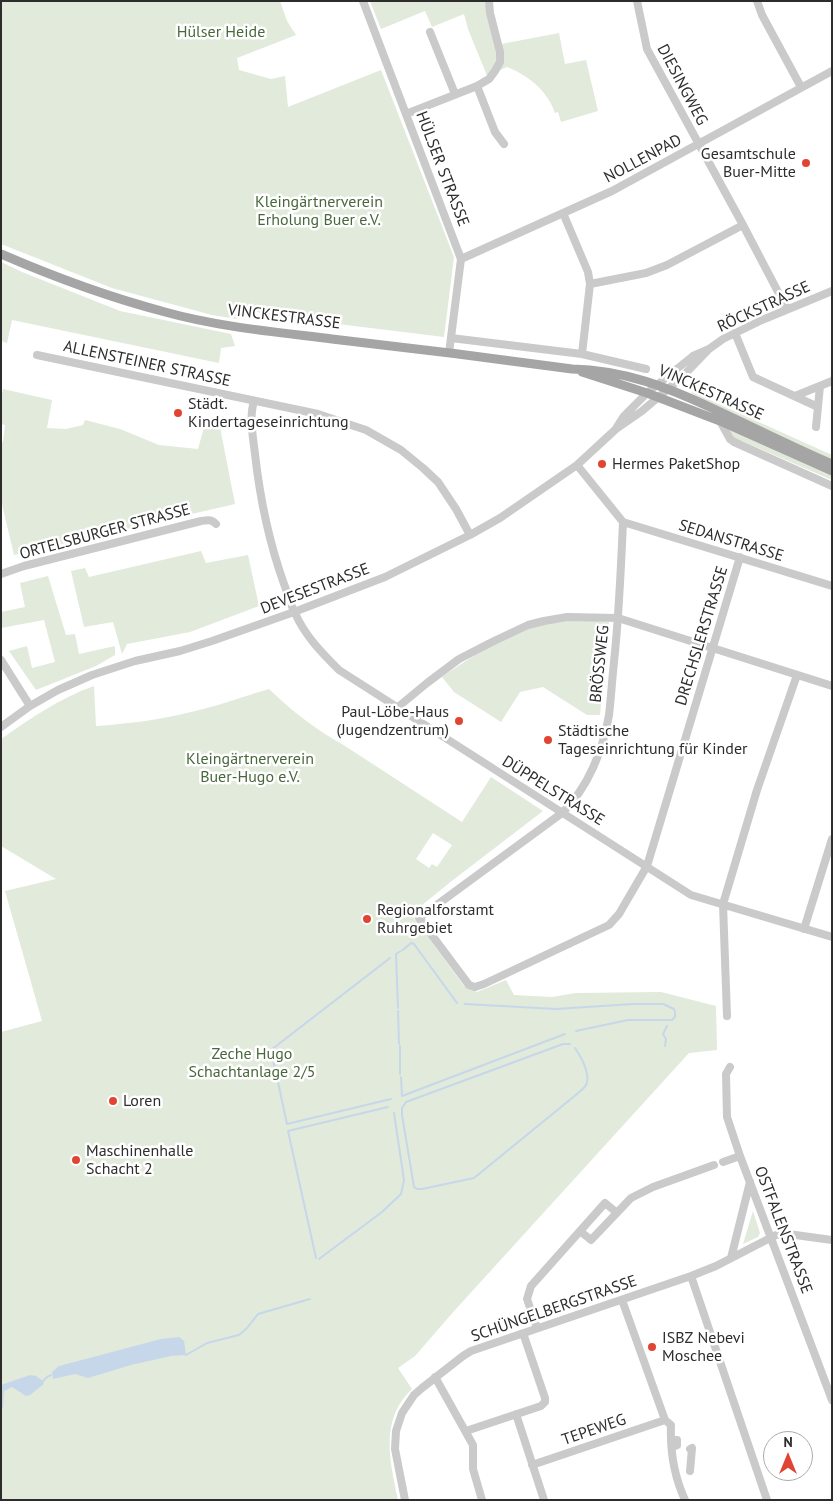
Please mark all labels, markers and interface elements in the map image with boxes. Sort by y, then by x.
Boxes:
park label: Hülser Heide [177,22,265,42]
street label: DIESINGWEG [653,41,711,129]
street label: HÜLSER STRASSE [411,109,473,229]
street label: NOLLENPAD [601,130,685,188]
place label: Gesamtschule Buer-Mitte [701,144,796,182]
marker: Gesamtschule Buer-Mitte [800,157,812,169]
park label: Kleingärtnerverein Erholung Buer e.V. [255,192,383,230]
street label: RÖCKSTRASSE [715,277,813,337]
street label: VINCKESTRASSE [227,301,341,333]
street label: ALLENSTEINER STRASSE [62,337,232,391]
street label: VINCKESTRASSE [655,361,767,425]
place label: Städt. Kindertageseinrichtung [188,394,349,432]
marker: Städt. Kindertageseinrichtung [172,407,184,419]
place label: Hermes PaketShop [612,454,740,474]
marker: Hermes PaketShop [596,458,608,470]
street label: ORTELSBURGER STRASSE [18,500,192,564]
street label: SEDANSTRASSE [676,516,786,566]
street label: DEVESESTRASSE [258,559,372,619]
street label: DRECHSLERSTRASSE [672,564,732,708]
street label: BRÖSSWEG [586,624,614,704]
place label: Paul-Löbe-Haus (Jugendzentrum) [336,702,449,740]
marker: Paul-Löbe-Haus (Jugendzentrum) [453,715,465,727]
place label: Städtische Tageseinrichtung für Kinder [558,721,748,759]
marker: Städtische Tageseinrichtung für Kinder [542,734,554,746]
park label: Kleingärtnerverein Buer-Hugo e.V. [186,749,314,787]
street label: DÜPPELSTRASSE [498,752,608,830]
place label: Regionalforstamt Ruhrgebiet [377,900,494,938]
marker: Regionalforstamt Ruhrgebiet [361,913,373,925]
park label: Zeche Hugo Schachtanlage 2/5 [188,1044,316,1082]
place label: Loren [123,1091,161,1111]
marker: Loren [107,1095,119,1107]
place label: Maschinenhalle Schacht 2 [86,1141,193,1179]
marker: Maschinenhalle Schacht 2 [70,1154,82,1166]
street label: OSTFALENSTRASSE [750,1164,816,1296]
street label: SCHÜNGELBERGSTRASSE [469,1272,639,1346]
place label: ISBZ Nebevi Moschee [662,1328,745,1366]
marker: ISBZ Nebevi Moschee [646,1341,658,1353]
street label: TEPEWEG [559,1410,629,1450]
north arrow [763,1431,813,1481]
text: N [783,1433,793,1451]

